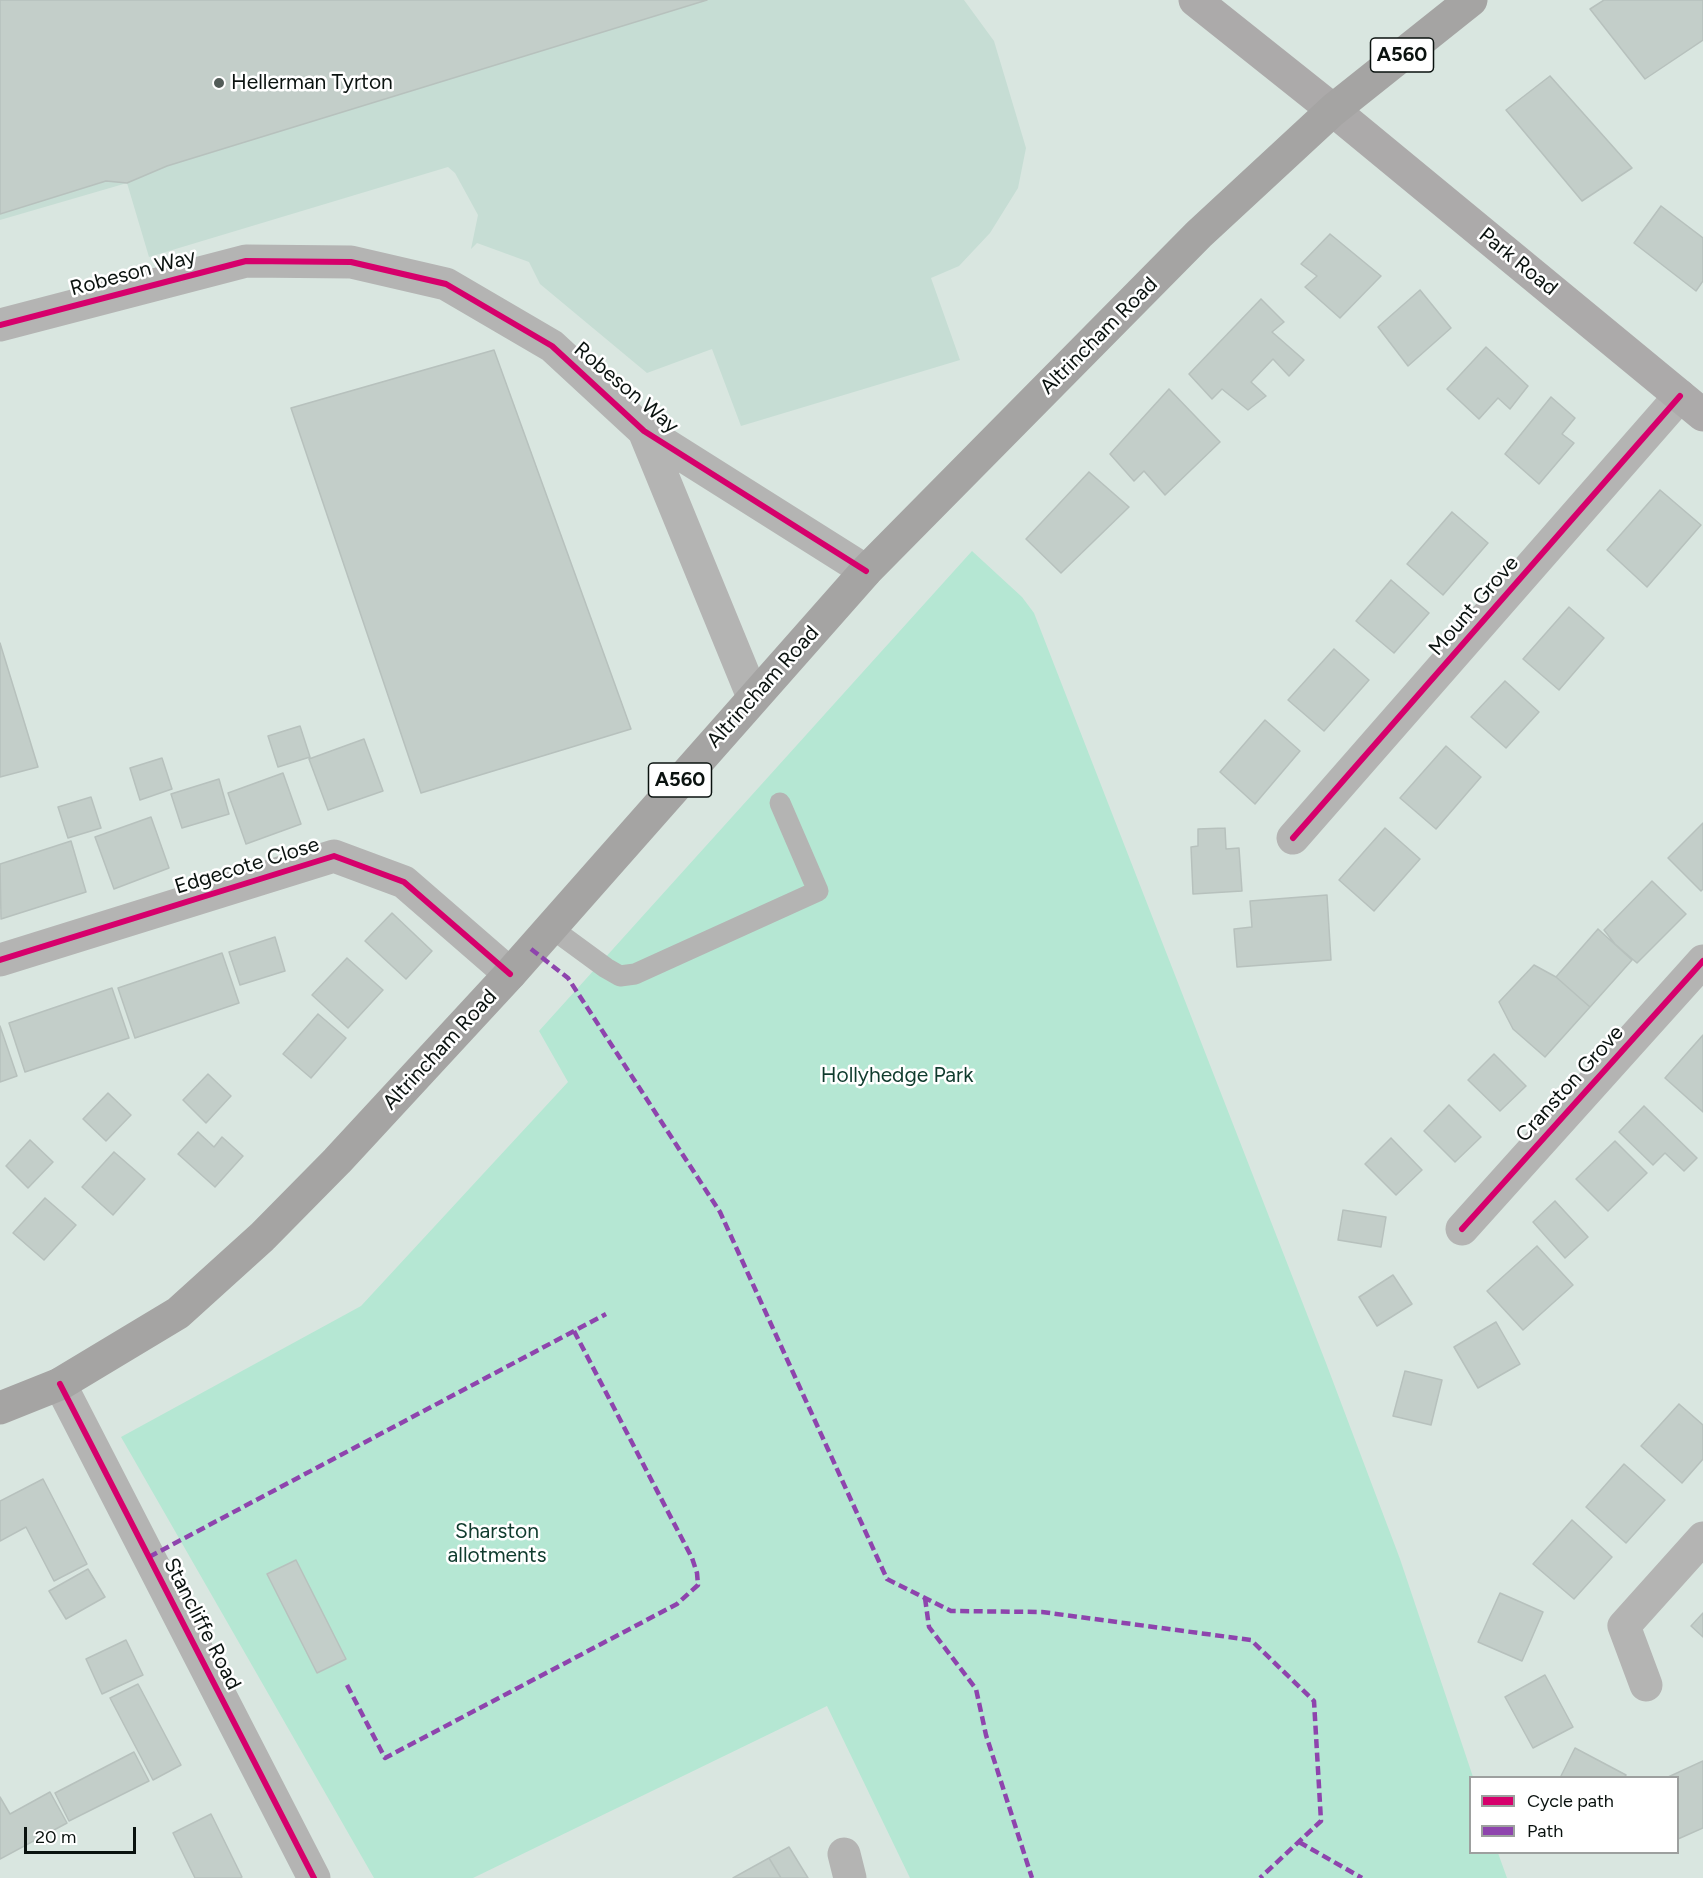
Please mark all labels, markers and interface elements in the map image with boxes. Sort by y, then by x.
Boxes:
road number: A560 [1370,38,1434,72]
place label: Hellerman Tyrton [231,70,393,96]
marker: Hellerman Tyrton [212,76,226,90]
street label: Park Road [1474,223,1562,301]
street label: Robeson Way [67,244,199,302]
street label: Altrincham Road [1035,272,1163,400]
street label: Robeson Way [569,337,683,439]
street label: Mount Grove [1424,551,1524,661]
street label: Altrincham Road [702,621,824,753]
road number: A560 [648,763,712,797]
street label: Edgecote Close [172,832,322,900]
street label: Altrincham Road [378,984,502,1116]
street label: Cranston Grove [1511,1020,1629,1148]
park label: Hollyhedge Park [821,1063,973,1089]
park label: Sharston allotments [448,1519,546,1569]
street label: Stancliffe Road [158,1554,246,1694]
legend [1469,1776,1679,1854]
text: Cycle path [1527,1790,1614,1812]
scale bar [27,1815,140,1853]
text: Path [1527,1820,1563,1842]
text: 20 m [35,1826,76,1848]

